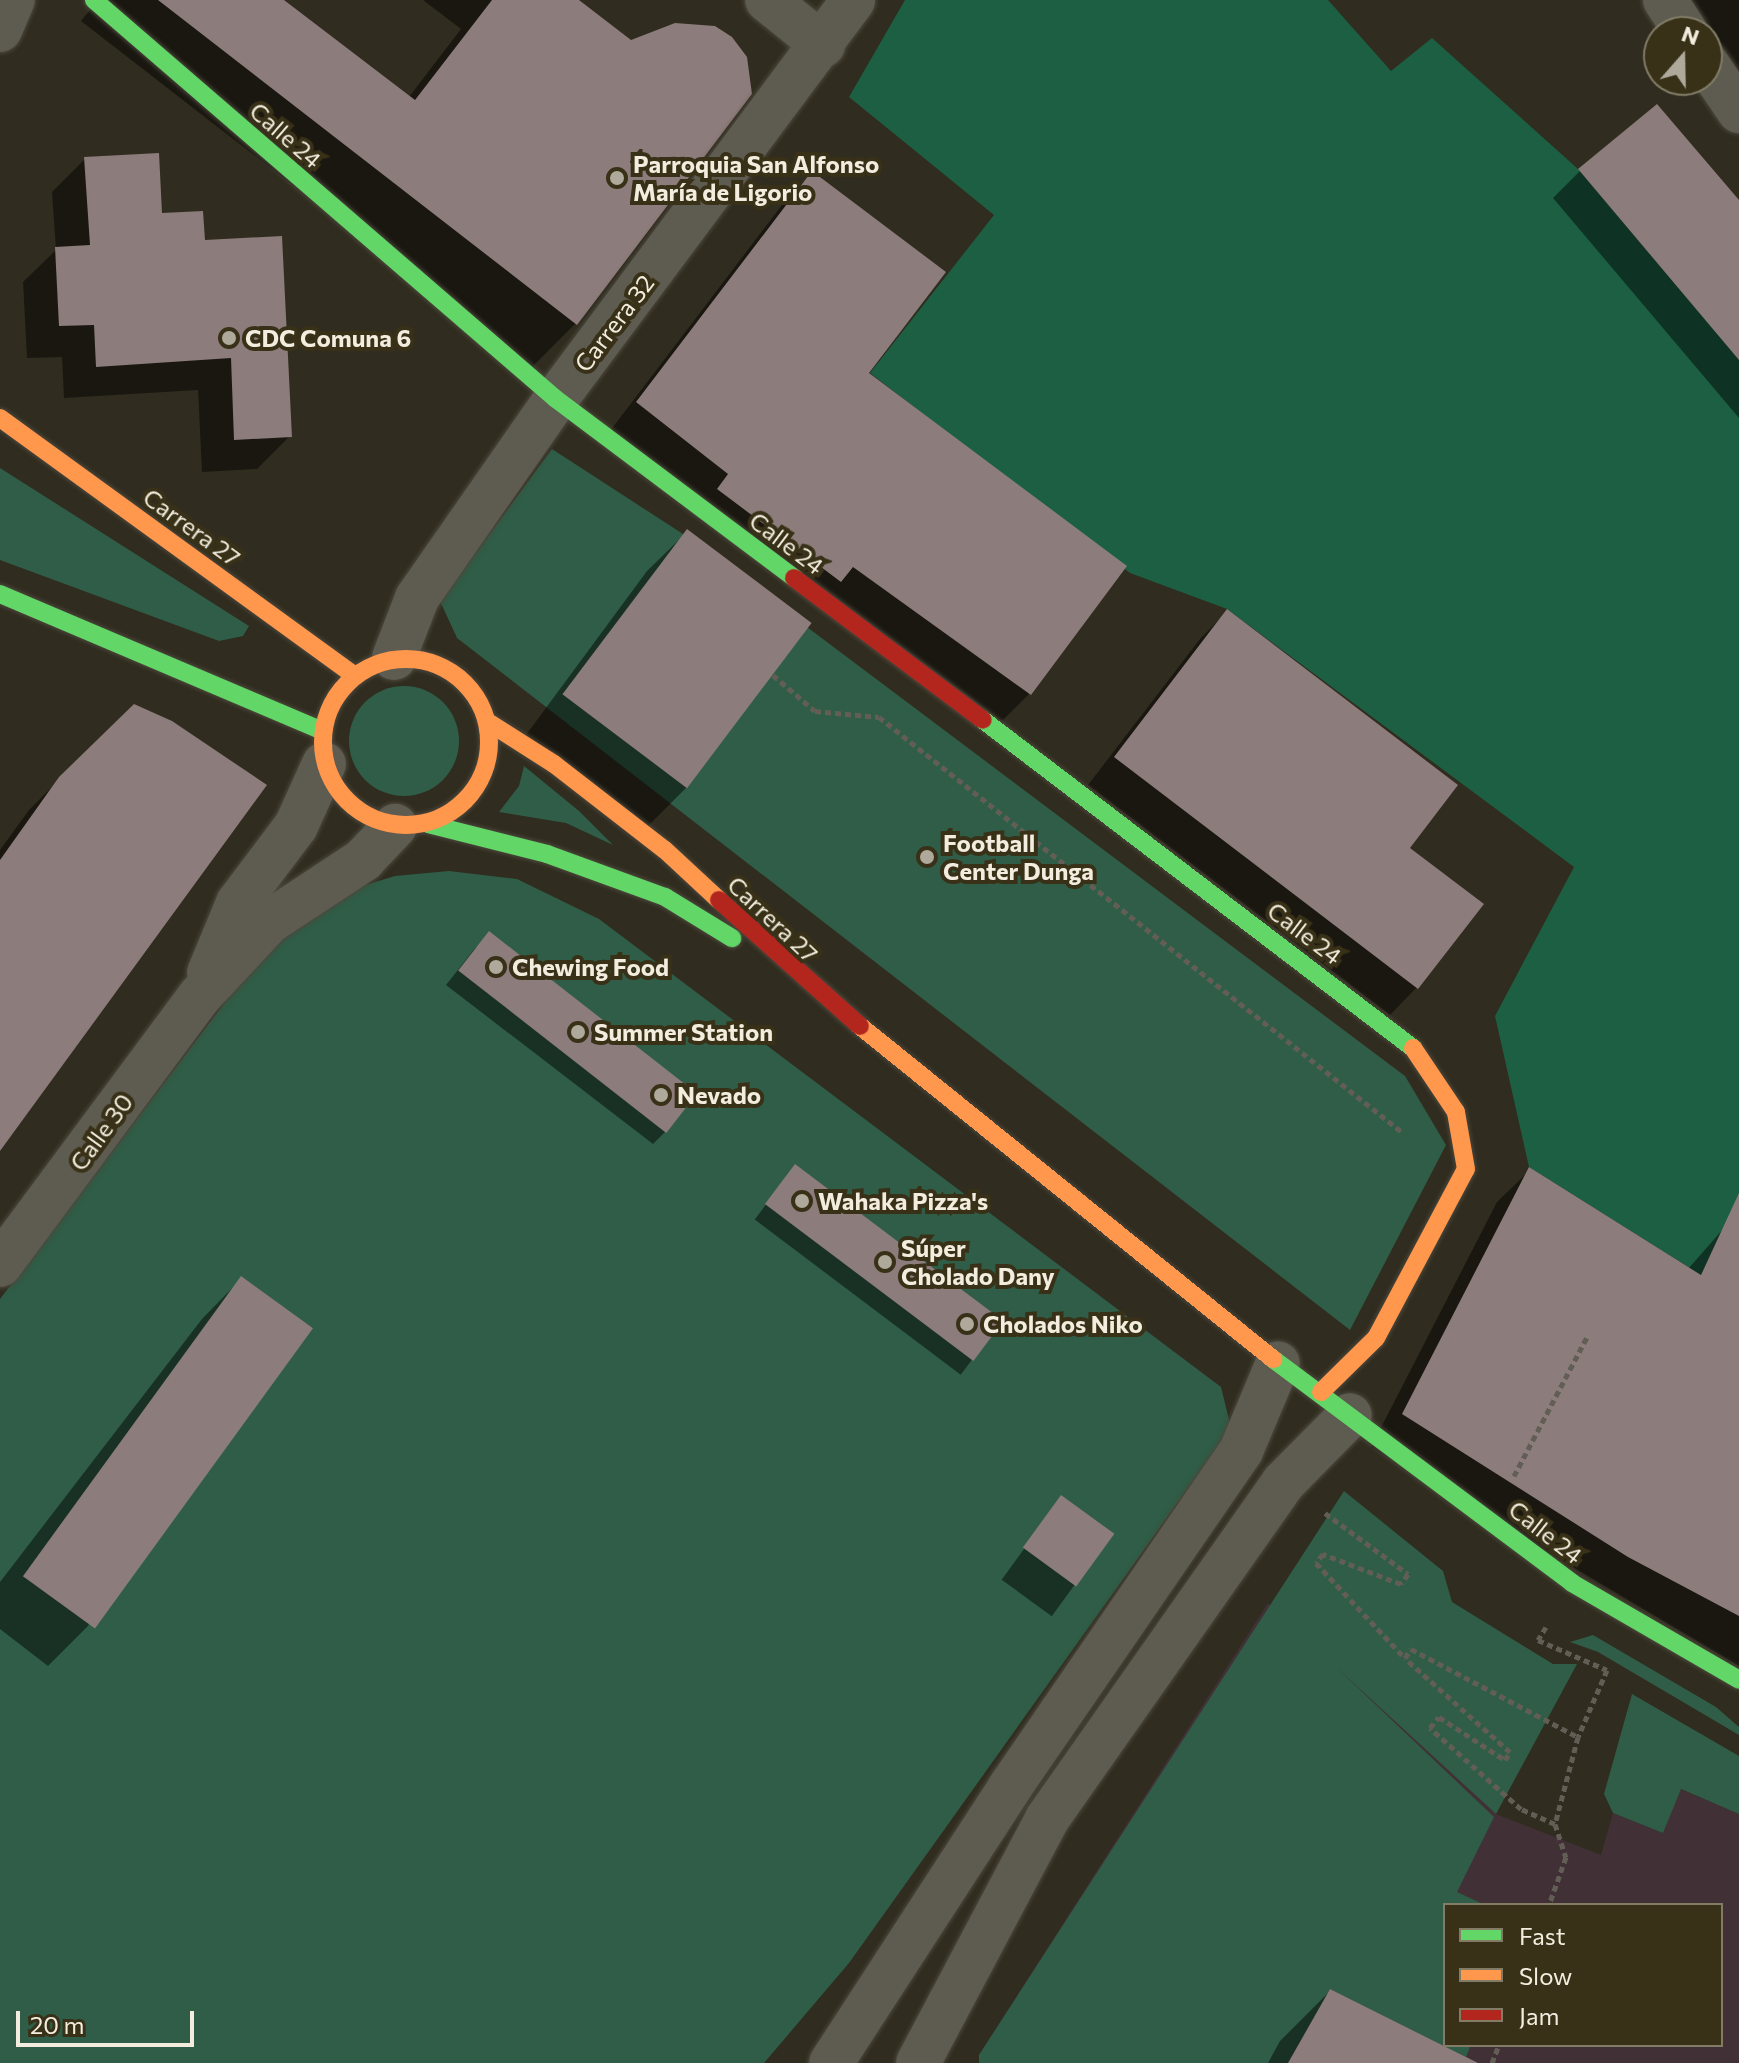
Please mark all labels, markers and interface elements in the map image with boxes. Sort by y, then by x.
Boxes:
north arrow [1643,16,1723,96]
text: N [1678,19,1703,50]
street label: Calle 24 [244,96,328,174]
place label: Parroquia San Alfonso María de Ligorio [633,150,879,206]
marker: Parroquia San Alfonso María de Ligorio [608,169,626,187]
street label: Carrera 32 [568,269,660,377]
place label: CDC Comuna 6 [245,324,411,352]
marker: CDC Comuna 6 [220,329,238,347]
street label: Carrera 27 [138,482,246,572]
street label: Calle 24 [744,506,830,580]
place label: Football Center Dunga [943,829,1094,885]
marker: Football Center Dunga [918,848,936,866]
street label: Carrera 27 [722,870,824,968]
street label: Calle 24 [1262,896,1348,970]
place label: Chewing Food [512,953,669,981]
marker: Chewing Food [487,958,505,976]
place label: Summer Station [594,1018,773,1046]
marker: Summer Station [569,1023,587,1041]
place label: Nevado [677,1081,761,1109]
marker: Nevado [652,1086,670,1104]
street label: Calle 30 [64,1088,138,1176]
place label: Wahaka Pizza's [818,1187,988,1215]
marker: Wahaka Pizza's [793,1192,811,1210]
place label: Súper Cholado Dany [901,1234,1055,1290]
marker: Súper Cholado Dany [876,1253,894,1271]
place label: Cholados Niko [983,1310,1143,1338]
marker: Cholados Niko [958,1315,976,1333]
street label: Calle 24 [1503,1494,1589,1570]
legend [1443,1903,1723,2047]
text: Fast [1519,1921,1566,1950]
text: Slow [1519,1961,1572,1990]
scale bar [20,1995,198,2045]
text: Jam [1519,2001,1559,2030]
text: 20 m [30,2010,84,2039]

